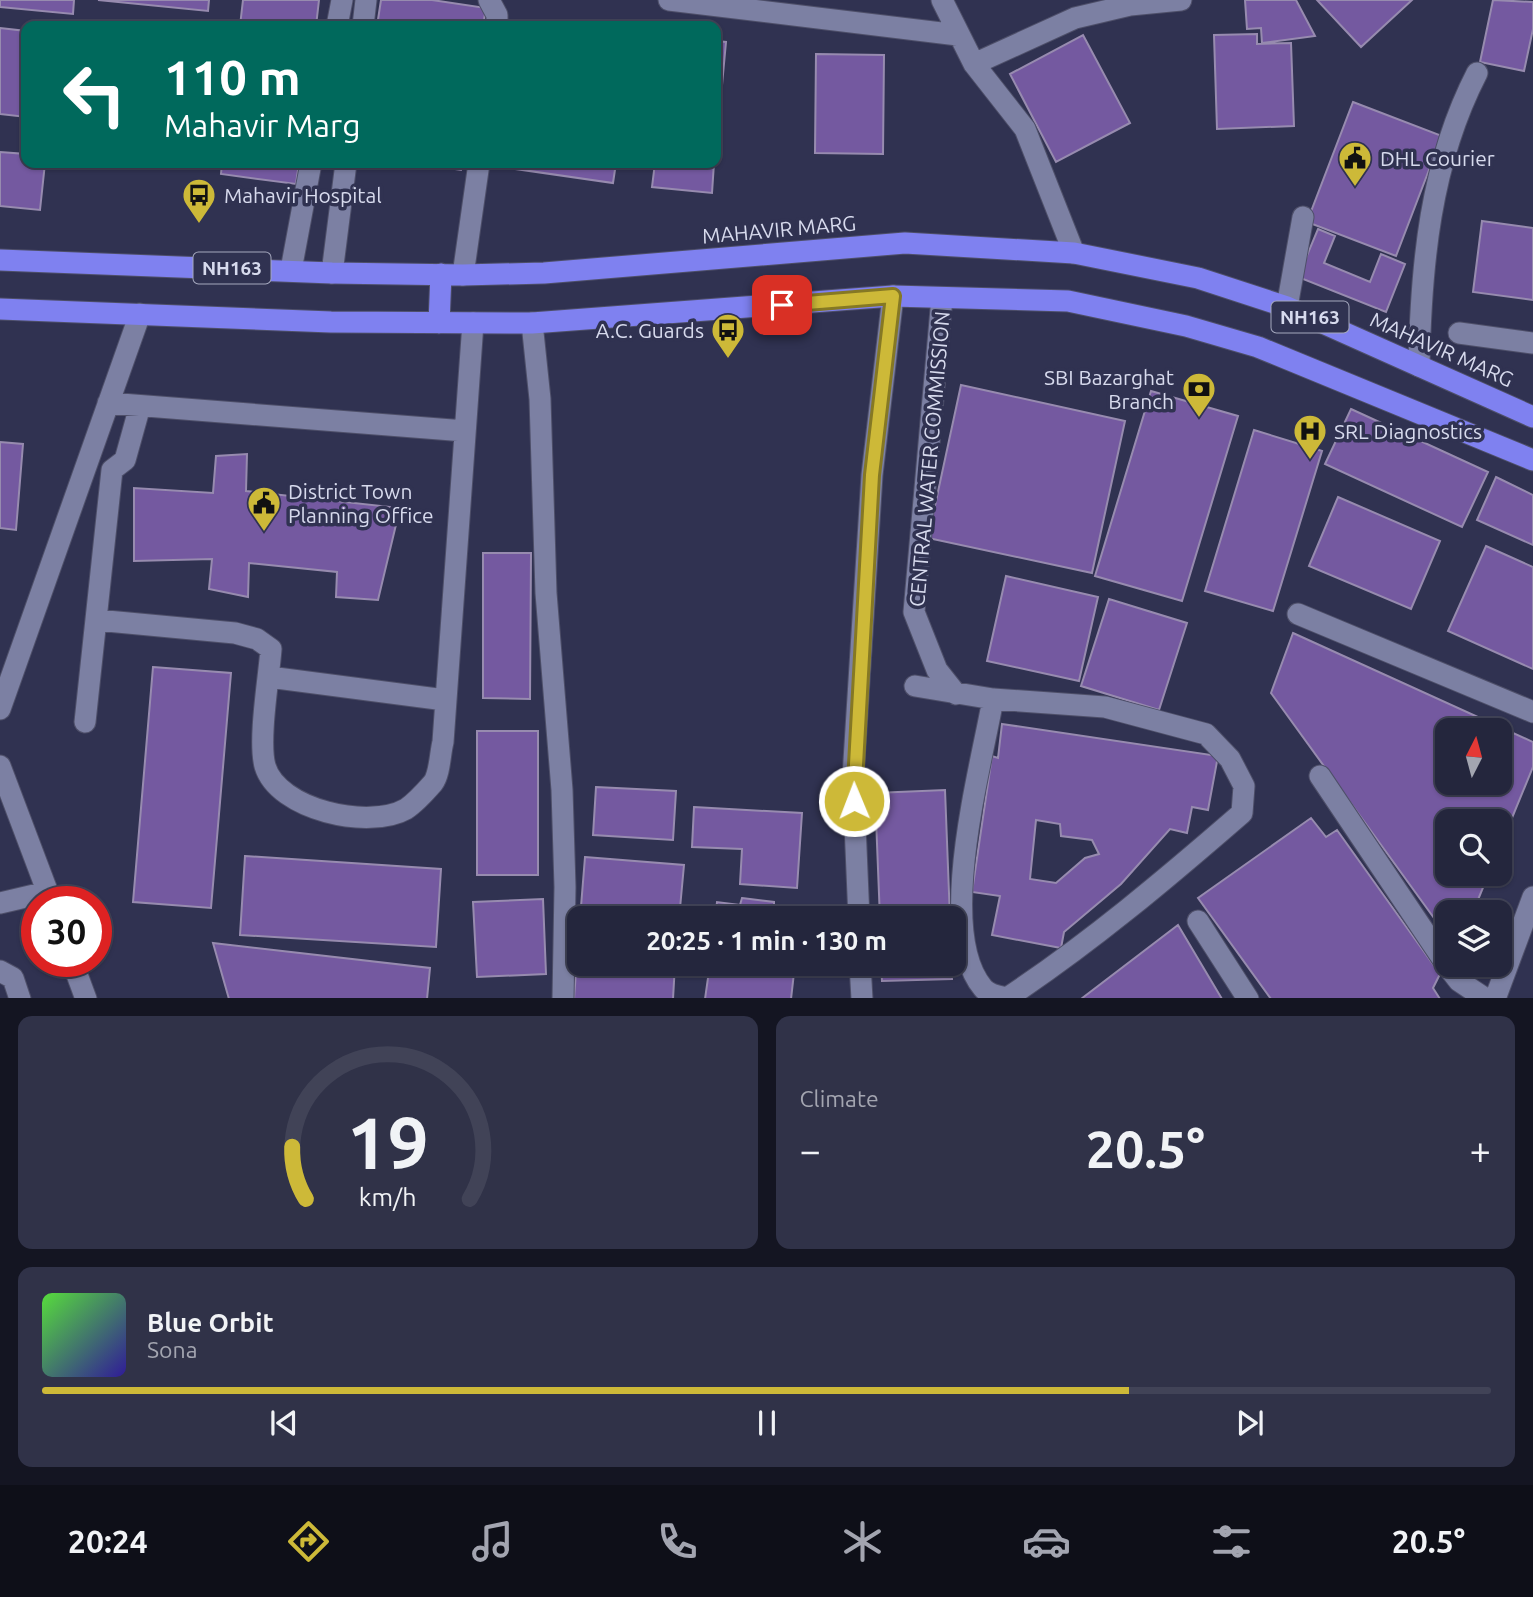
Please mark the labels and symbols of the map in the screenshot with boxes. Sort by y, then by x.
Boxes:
public building icon: DHL Courier [1336,139,1374,188]
place label: DHL Courier [1380,146,1495,170]
bus stop icon: Mahavir Hospital [180,176,218,225]
place label: Mahavir Hospital [224,183,382,207]
street label: MAHAVIR MARG [701,210,857,248]
road number: NH163 [194,252,270,284]
pin [752,275,812,335]
road number: NH163 [1272,302,1348,332]
street label: MAHAVIR MARG [1367,307,1517,391]
street label: CENTRAL WATER COMMISSION [904,310,954,608]
bus stop icon: A.C. Guards [709,311,747,360]
place label: A.C. Guards [596,318,704,342]
place label: SBI Bazarghat Branch [1044,365,1174,413]
bank icon: SBI Bazarghat Branch [1180,370,1218,419]
hospital icon: SRL Diagnostics [1291,412,1329,461]
place label: SRL Diagnostics [1334,419,1482,443]
place label: District Town Planning Office [288,479,434,527]
public building icon: District Town Planning Office [245,484,283,533]
north arrow [1435,718,1512,794]
position arrow [817,764,891,838]
speed limit sign: 30 [21,886,112,977]

